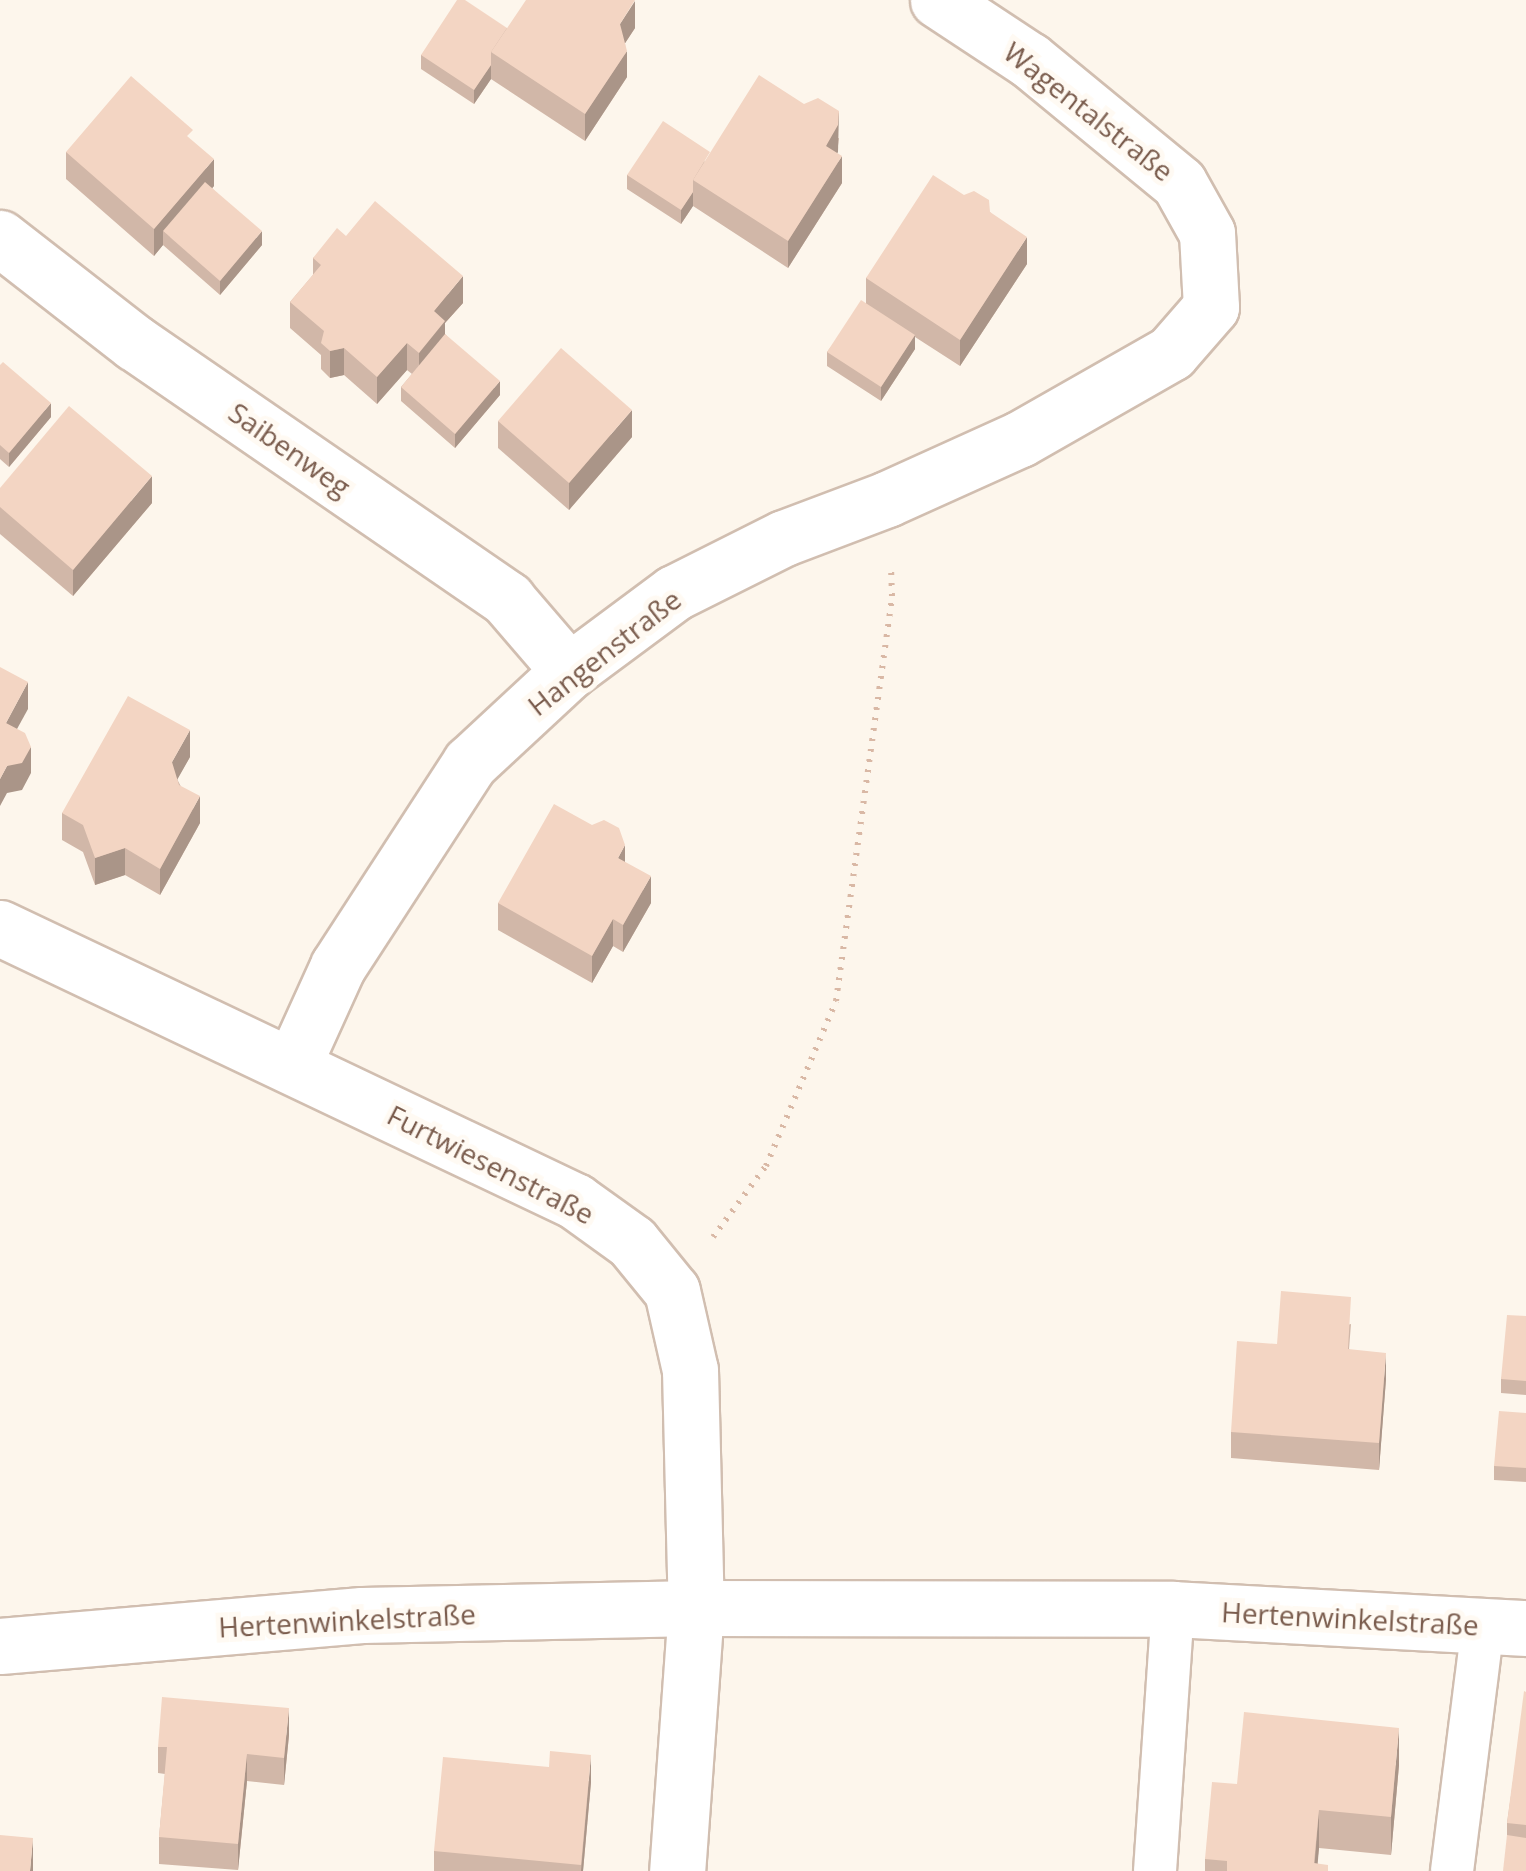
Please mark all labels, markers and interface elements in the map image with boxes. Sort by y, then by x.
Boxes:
street label: Wagentalstraße [998,34,1180,188]
street label: Saibenweg [223,395,357,503]
street label: Hangenstraße [521,582,687,722]
street label: Furtwiesenstraße [382,1097,600,1231]
street label: Hertenwinkelstraße [1220,1594,1480,1642]
street label: Hertenwinkelstraße [217,1596,477,1644]

